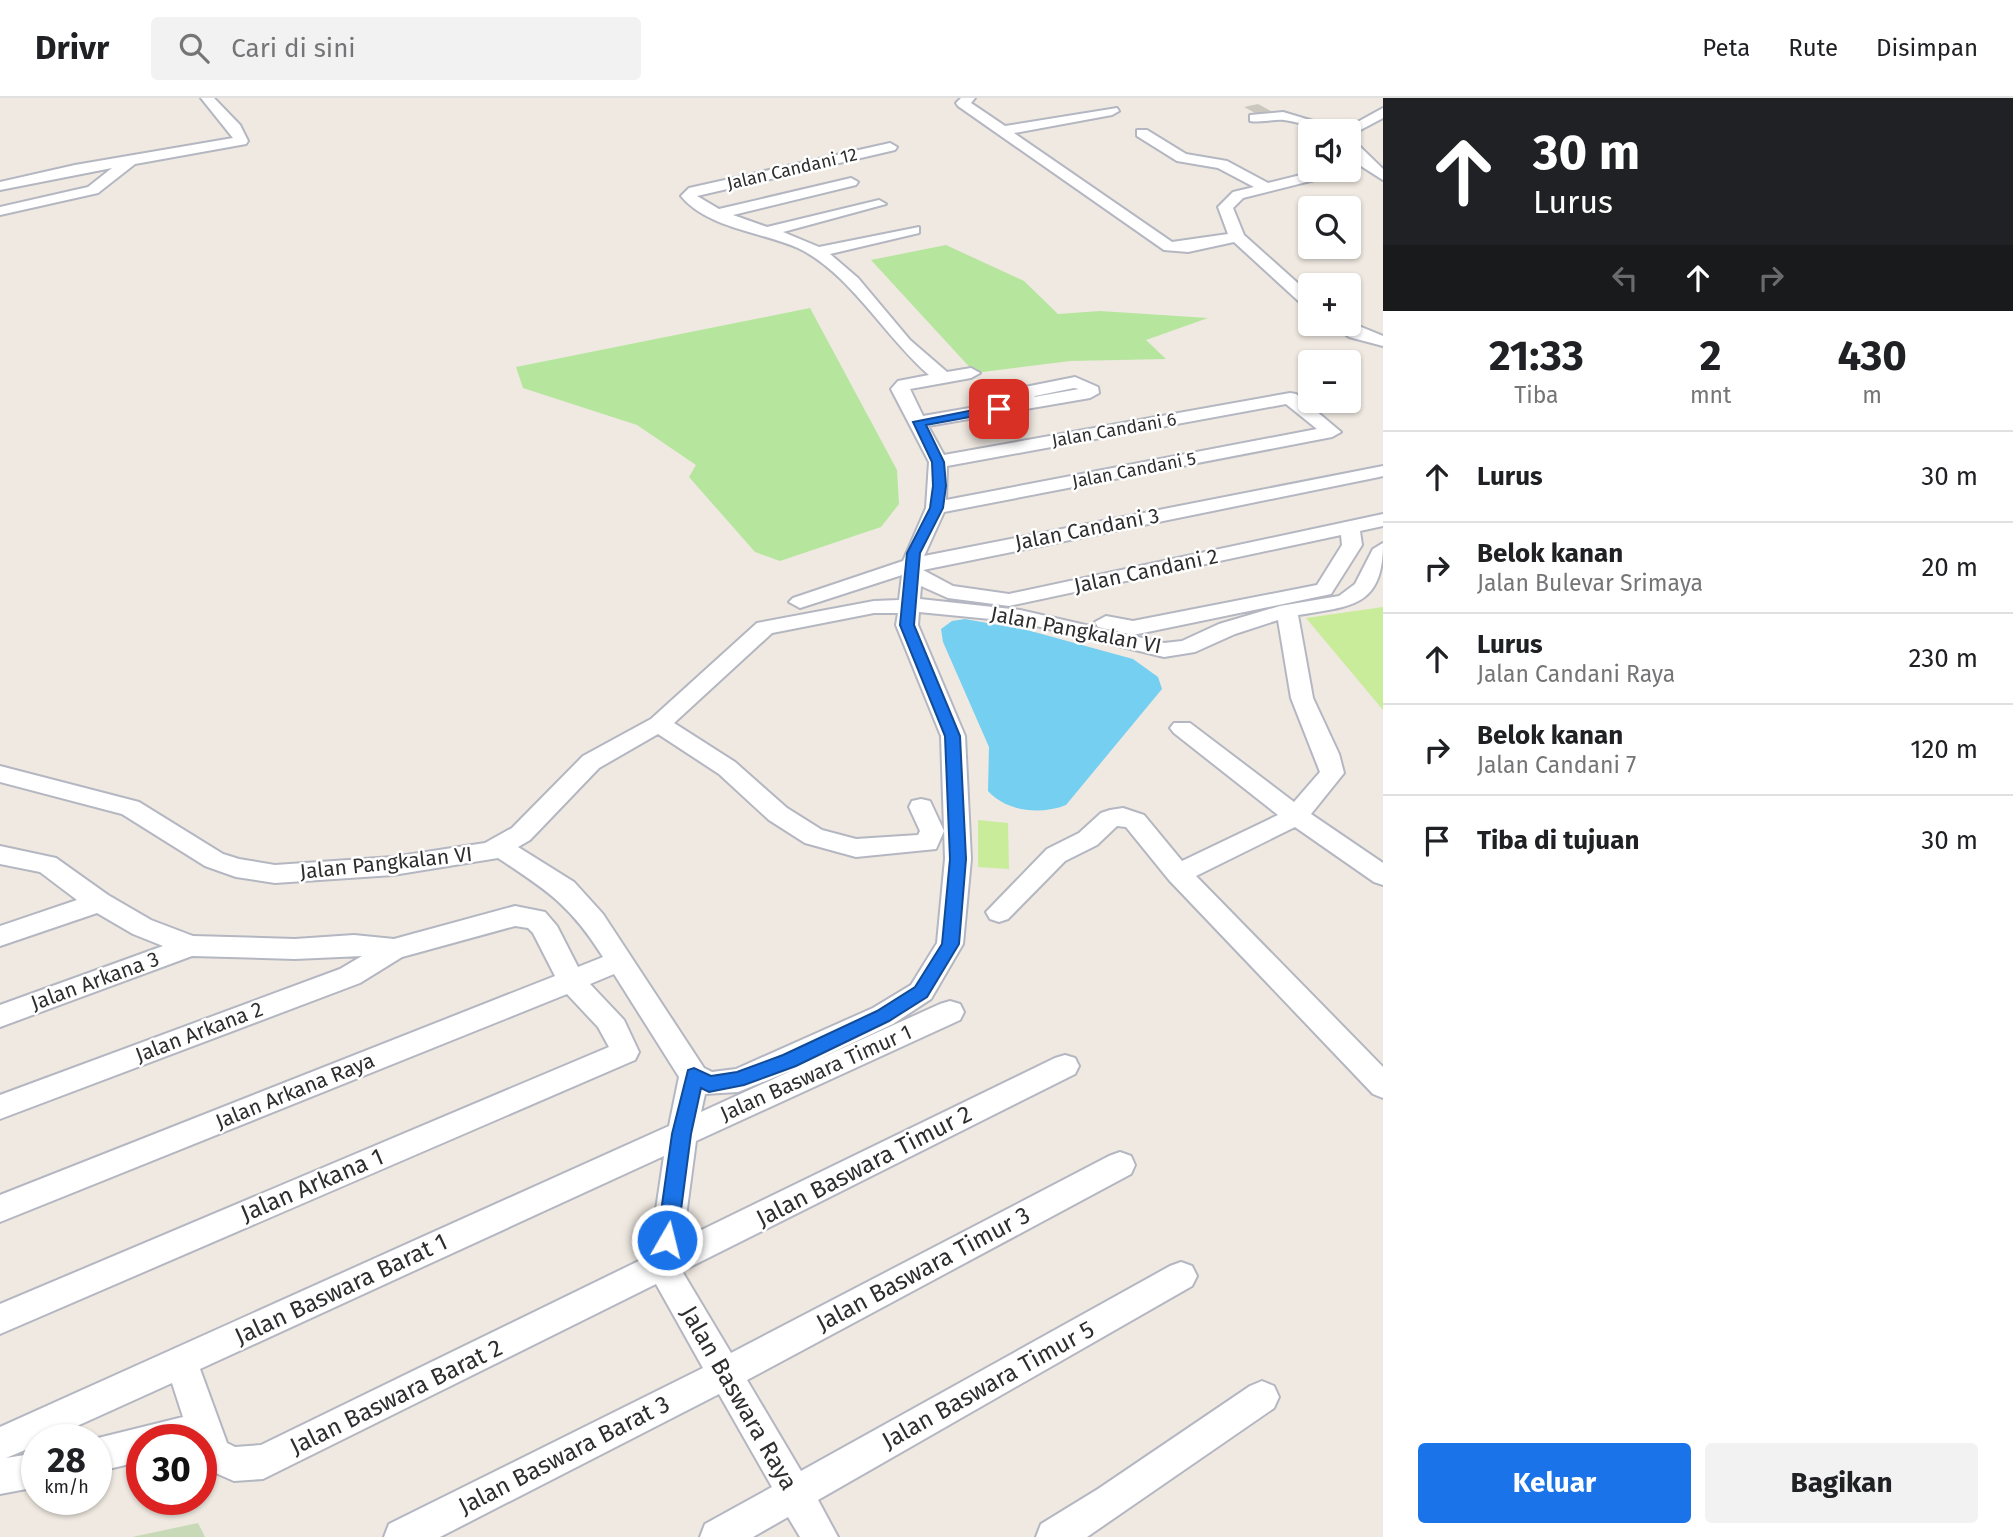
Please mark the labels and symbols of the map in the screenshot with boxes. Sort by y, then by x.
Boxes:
street label: Jalan Candani 12 [725,143,859,195]
pin [969,379,1029,439]
street label: Jalan Candani 6 [1050,408,1178,452]
street label: Jalan Candani 5 [1070,447,1198,493]
street label: Jalan Candani 3 [1013,502,1161,556]
street label: Jalan Candani 2 [1072,543,1220,599]
street label: Jalan Pangkalan VI [988,601,1164,659]
street label: Jalan Pangkalan VI [298,841,474,885]
street label: Jalan Arkana 3 [27,946,163,1016]
street label: Jalan Arkana 2 [131,996,267,1068]
street label: Jalan Baswara Timur 1 [716,1019,916,1127]
street label: Jalan Arkana Raya [212,1047,378,1135]
street label: Jalan Baswara Timur 2 [752,1099,976,1233]
street label: Jalan Arkana 1 [236,1142,388,1228]
street label: Jalan Baswara Timur 3 [811,1201,1035,1337]
position arrow [630,1203,704,1277]
street label: Jalan Baswara Barat 1 [230,1227,452,1351]
street label: Jalan Baswara Raya [675,1301,803,1495]
street label: Jalan Baswara Timur 5 [877,1315,1099,1455]
street label: Jalan Baswara Barat 2 [285,1333,507,1461]
street label: Jalan Baswara Barat 3 [454,1390,674,1520]
speed limit sign: 30 [126,1424,217,1515]

